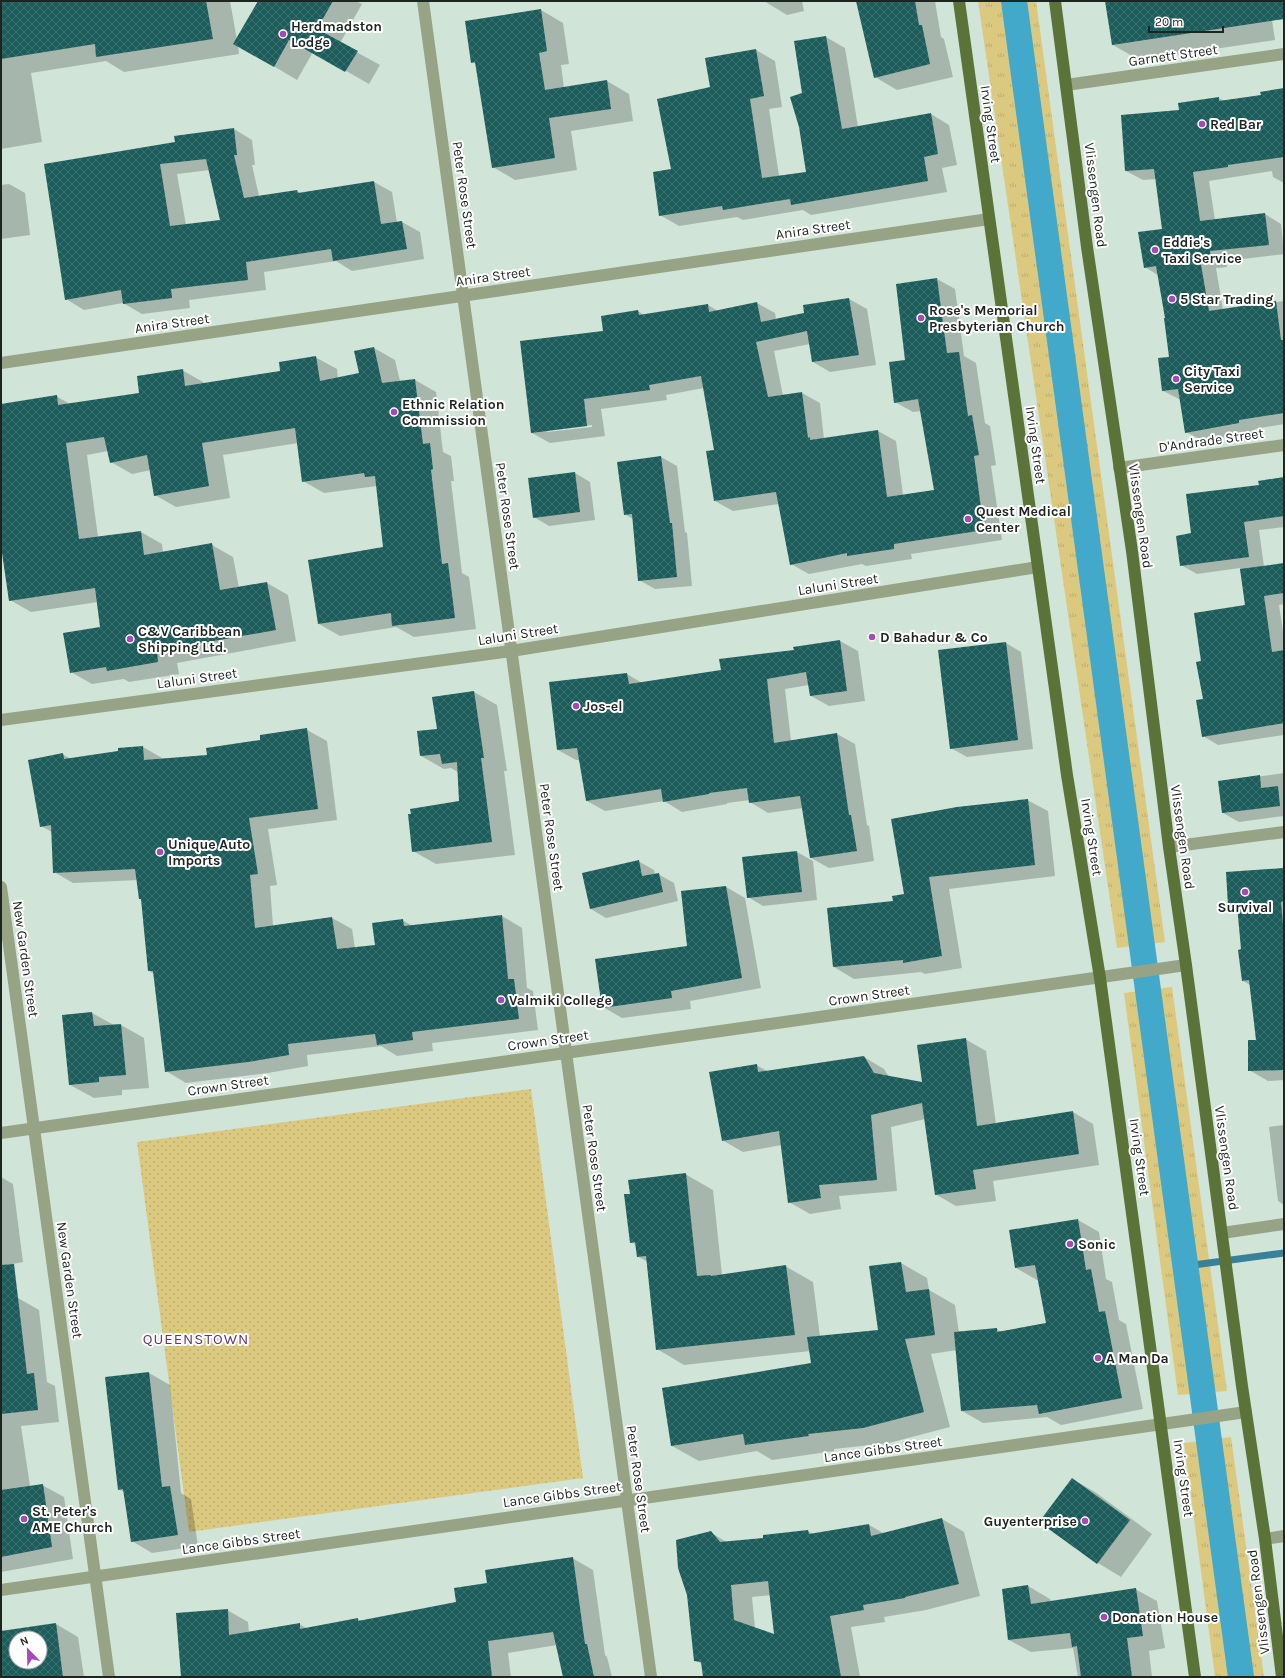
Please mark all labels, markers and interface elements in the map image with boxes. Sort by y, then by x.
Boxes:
scale bar [1149,8,1223,34]
text: 20 m [1155,15,1183,29]
place label: Herdmadston Lodge [291,18,382,51]
marker: Herdmadston Lodge [278,29,288,39]
street label: Garnett Street [1127,41,1219,70]
street label: Irving Street [977,84,1004,164]
place label: Red Bar [1210,116,1262,133]
marker: Red Bar [1197,119,1207,129]
street label: Peter Rose Street [449,140,480,250]
street label: Vlissengen Road [1081,142,1110,248]
street label: Anira Street [775,216,851,243]
place label: Eddie's Taxi Service [1163,234,1242,267]
marker: Eddie's Taxi Service [1150,245,1160,255]
street label: Anira Street [455,263,531,290]
place label: 5 Star Trading [1180,291,1273,308]
marker: 5 Star Trading [1167,294,1177,304]
place label: Rose's Memorial Presbyterian Church [929,302,1065,335]
street label: Anira Street [134,310,210,337]
marker: Rose's Memorial Presbyterian Church [916,313,926,323]
place label: City Taxi Service [1184,363,1240,396]
marker: City Taxi Service [1171,374,1181,384]
place label: Ethnic Relation Commission [402,396,504,429]
street label: Irving Street [1022,405,1049,485]
marker: Ethnic Relation Commission [389,407,399,417]
street label: D'Andrade Street [1157,425,1265,456]
street label: Peter Rose Street [492,461,523,571]
street label: Vlissengen Road [1125,463,1156,569]
place label: Quest Medical Center [976,503,1071,536]
marker: Quest Medical Center [963,514,973,524]
street label: Laluni Street [797,570,879,599]
street label: Laluni Street [477,620,559,649]
place label: C&V Caribbean Shipping Ltd. [138,623,241,656]
place label: D Bahadur & Co [880,629,988,646]
marker: D Bahadur & Co [867,632,877,642]
marker: C&V Caribbean Shipping Ltd. [125,634,135,644]
street label: Laluni Street [156,664,238,693]
place label: Jos-el [584,698,622,715]
marker: Jos-el [571,701,581,711]
street label: Peter Rose Street [536,782,567,892]
street label: Vlissengen Road [1167,784,1198,890]
street label: Irving Street [1077,797,1106,877]
place label: Unique Auto Imports [168,836,250,869]
marker: Unique Auto Imports [155,847,165,857]
marker: Survival [1240,887,1250,897]
place label: Survival [1218,899,1272,916]
street label: New Garden Street [9,900,42,1019]
street label: Crown Street [827,981,911,1010]
place label: Valmiki College [509,992,612,1009]
marker: Valmiki College [496,995,506,1005]
street label: Crown Street [506,1026,590,1055]
street label: Crown Street [186,1071,270,1100]
street label: Peter Rose Street [579,1103,610,1213]
street label: Vlissengen Road [1211,1105,1242,1211]
street label: Irving Street [1126,1117,1153,1197]
street label: New Garden Street [53,1221,86,1340]
place label: Sonic [1078,1236,1116,1253]
marker: Sonic [1065,1239,1075,1249]
district label: QUEENSTOWN [143,1330,249,1348]
place label: A Man Da [1106,1350,1169,1367]
marker: A Man Da [1093,1353,1103,1363]
street label: Peter Rose Street [623,1424,654,1534]
street label: Lance Gibbs Street [823,1433,943,1466]
street label: Irving Street [1170,1438,1197,1518]
street label: Lance Gibbs Street [502,1478,622,1511]
place label: St. Peter's AME Church [32,1503,113,1536]
place label: Guyenterprise [984,1513,1077,1530]
marker: St. Peter's AME Church [19,1514,29,1524]
marker: Guyenterprise [1080,1516,1090,1526]
street label: Lance Gibbs Street [181,1525,301,1558]
street label: Vlissengen Road [1244,1549,1273,1655]
place label: Donation House [1112,1609,1218,1626]
marker: Donation House [1099,1612,1109,1622]
north arrow [8,1630,48,1670]
text: N [18,1634,30,1649]

